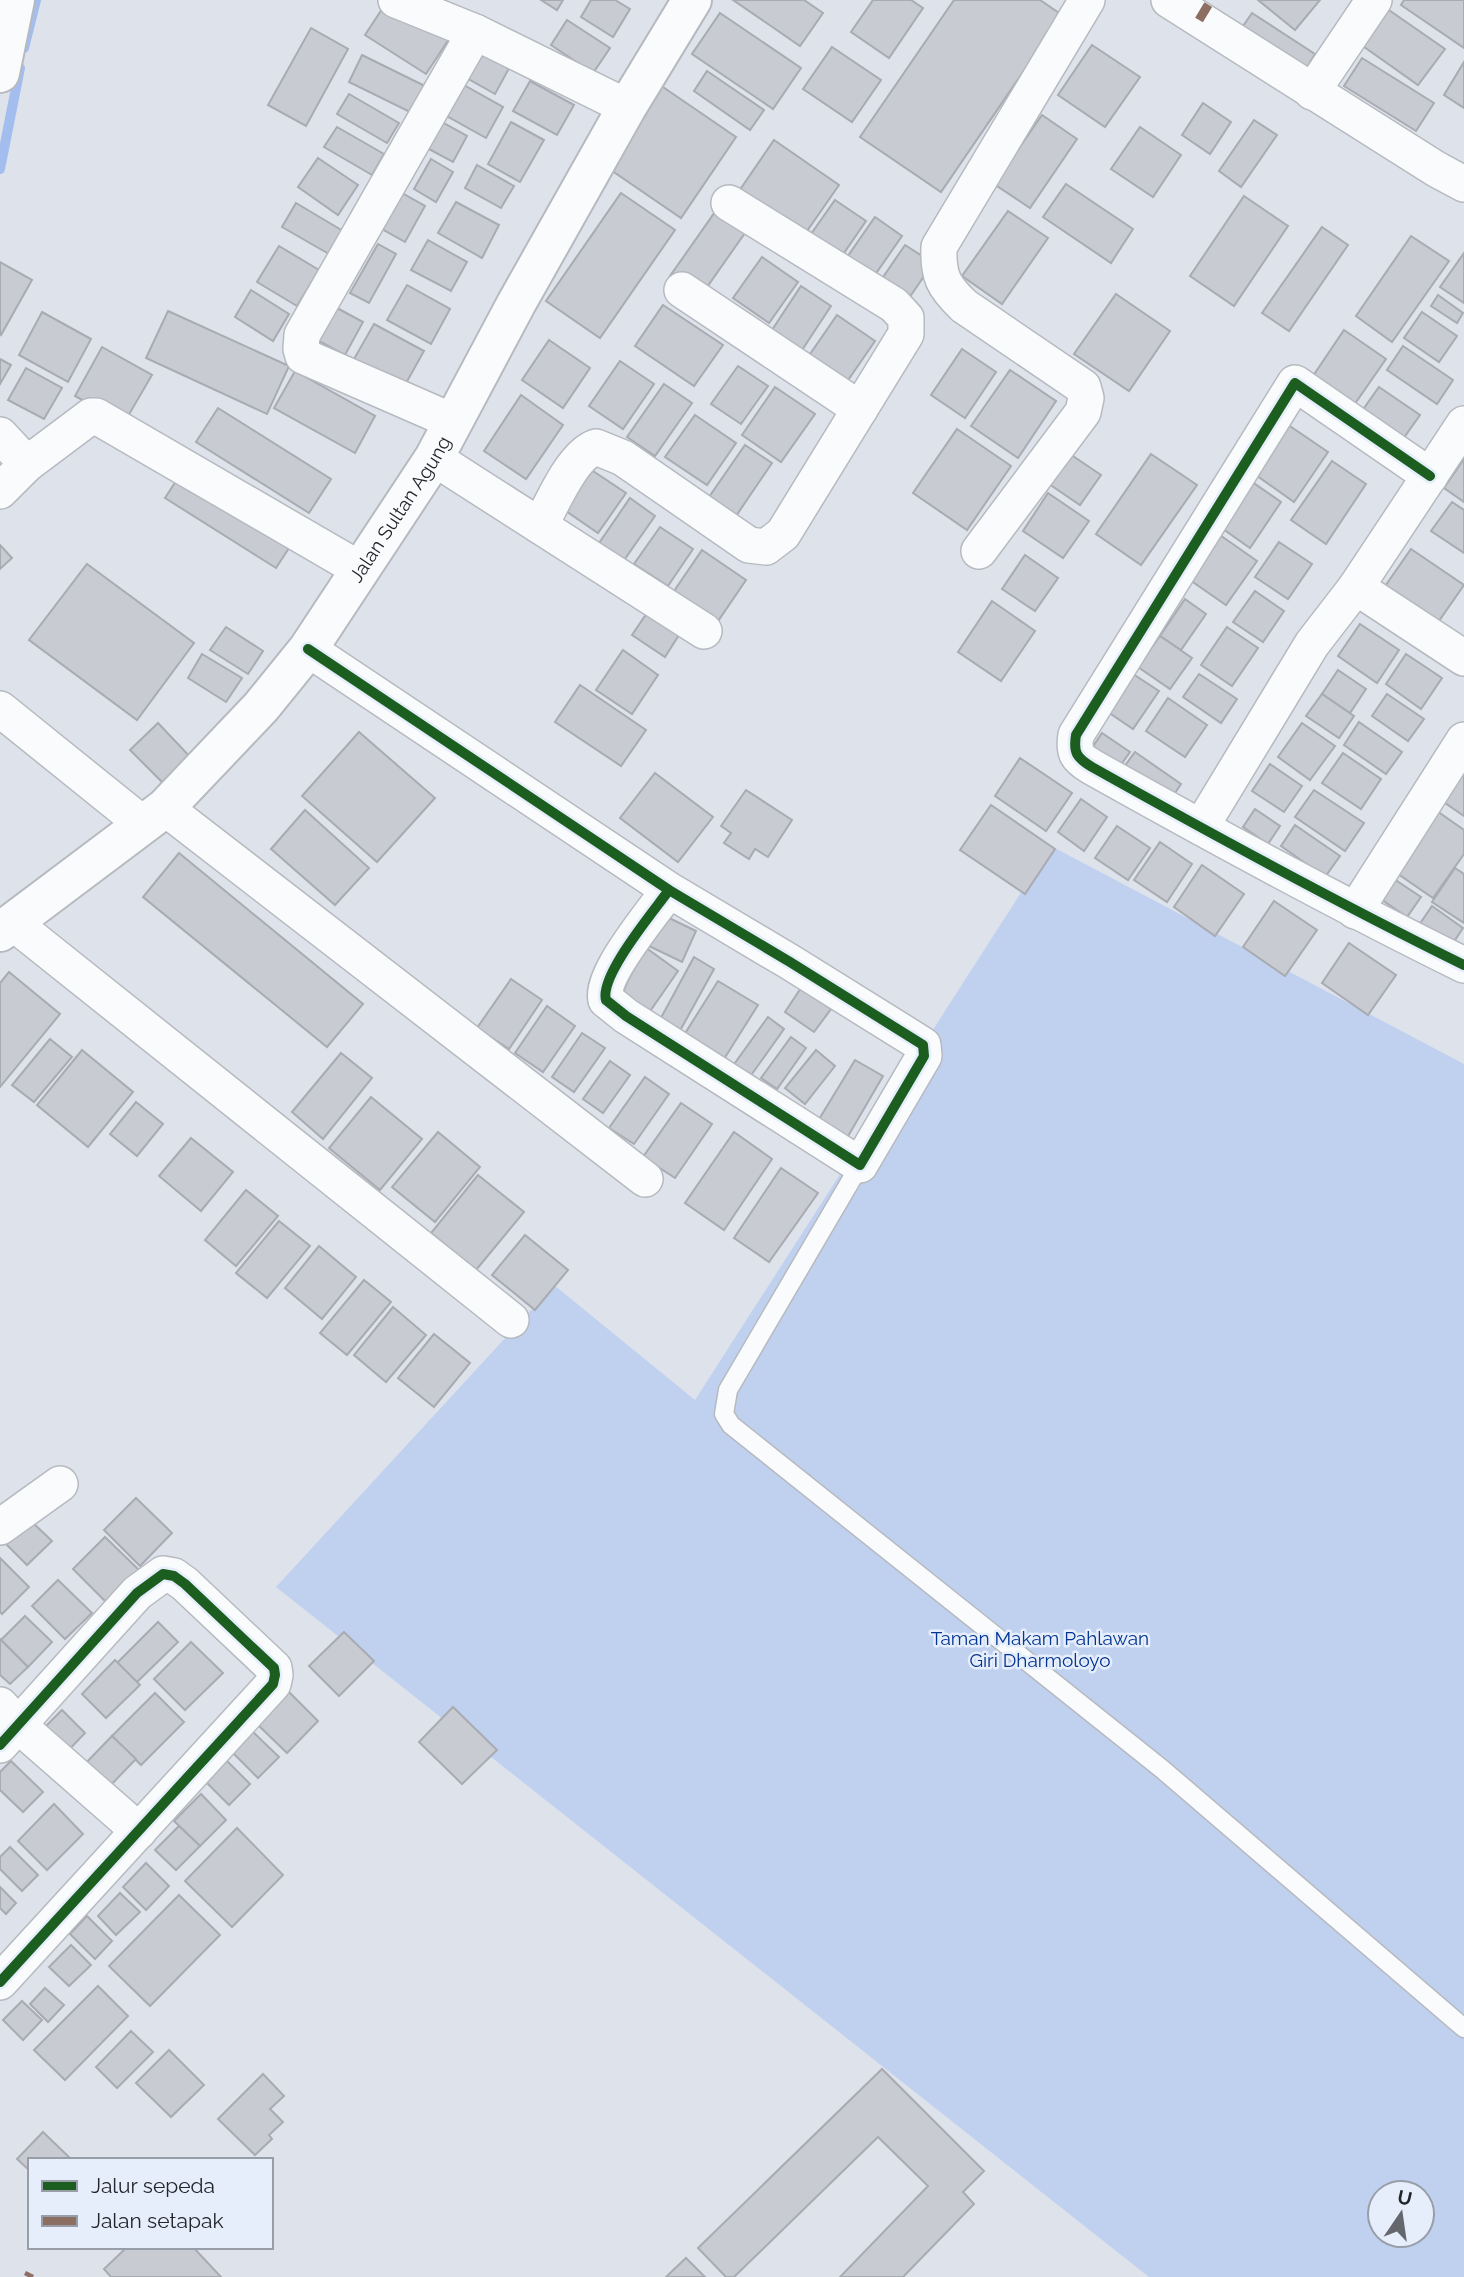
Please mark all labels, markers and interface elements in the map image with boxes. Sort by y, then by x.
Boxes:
street label: Jalan Sultan Agung [344,432,455,586]
park label: Taman Makam Pahlawan Giri Dharmoloyo [931,1627,1149,1671]
legend [28,2158,273,2249]
text: Jalur sepeda [91,2173,215,2198]
north arrow [1366,2179,1436,2249]
text: U [1395,2185,1414,2210]
text: Jalan setapak [91,2208,224,2233]

